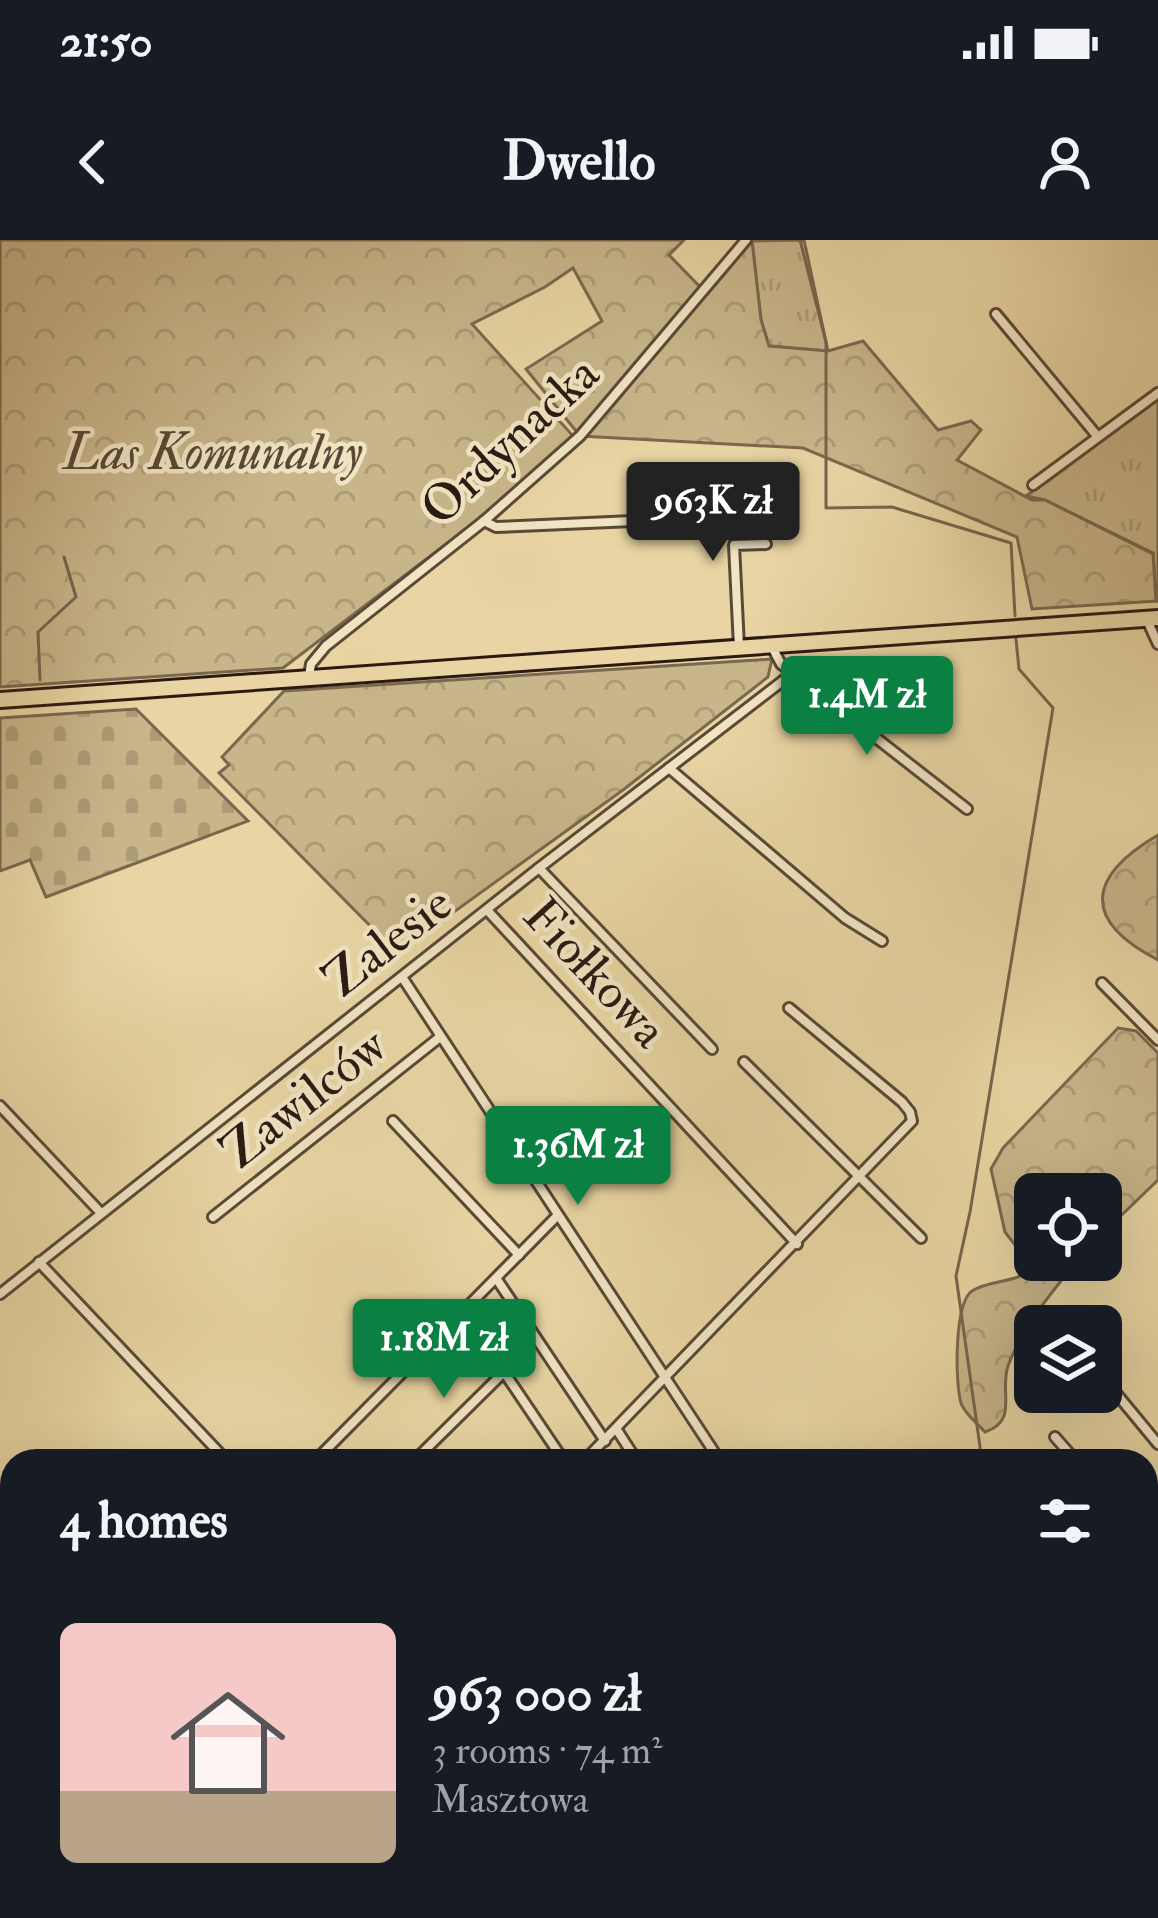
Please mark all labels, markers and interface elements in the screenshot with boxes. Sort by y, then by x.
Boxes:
text: 21:50 [60,14,152,70]
text: Dwello [503,128,655,196]
icon: back [60,129,126,195]
icon: person [1032,129,1098,195]
street label: Ordynacka [408,342,613,540]
park label: Las Komunalny [61,421,363,485]
pin: 963K zł [602,462,824,564]
text: 963K zł [654,476,772,525]
pin: 1.4M zł [756,656,978,758]
text: 1.4M zł [808,670,926,719]
street label: Zalesie [311,872,465,1012]
street label: Fiołkowa [509,885,681,1062]
street label: Zawilców [208,1014,401,1184]
pin: 1.36M zł [454,1106,702,1208]
text: 1.36M zł [513,1120,643,1169]
map controls [1014,1173,1122,1413]
button: locate [1014,1173,1122,1281]
pin: 1.18M zł [320,1299,568,1401]
button: layers [1014,1305,1122,1413]
text: 1.18M zł [380,1313,508,1362]
icon: filters [1032,1488,1098,1554]
text: 4 homes [60,1489,228,1553]
text: 963 000 zł [432,1662,641,1726]
icon: home [156,1671,300,1815]
text: 3 rooms · 74 m² [432,1726,662,1775]
text: Masztowa [432,1775,589,1824]

